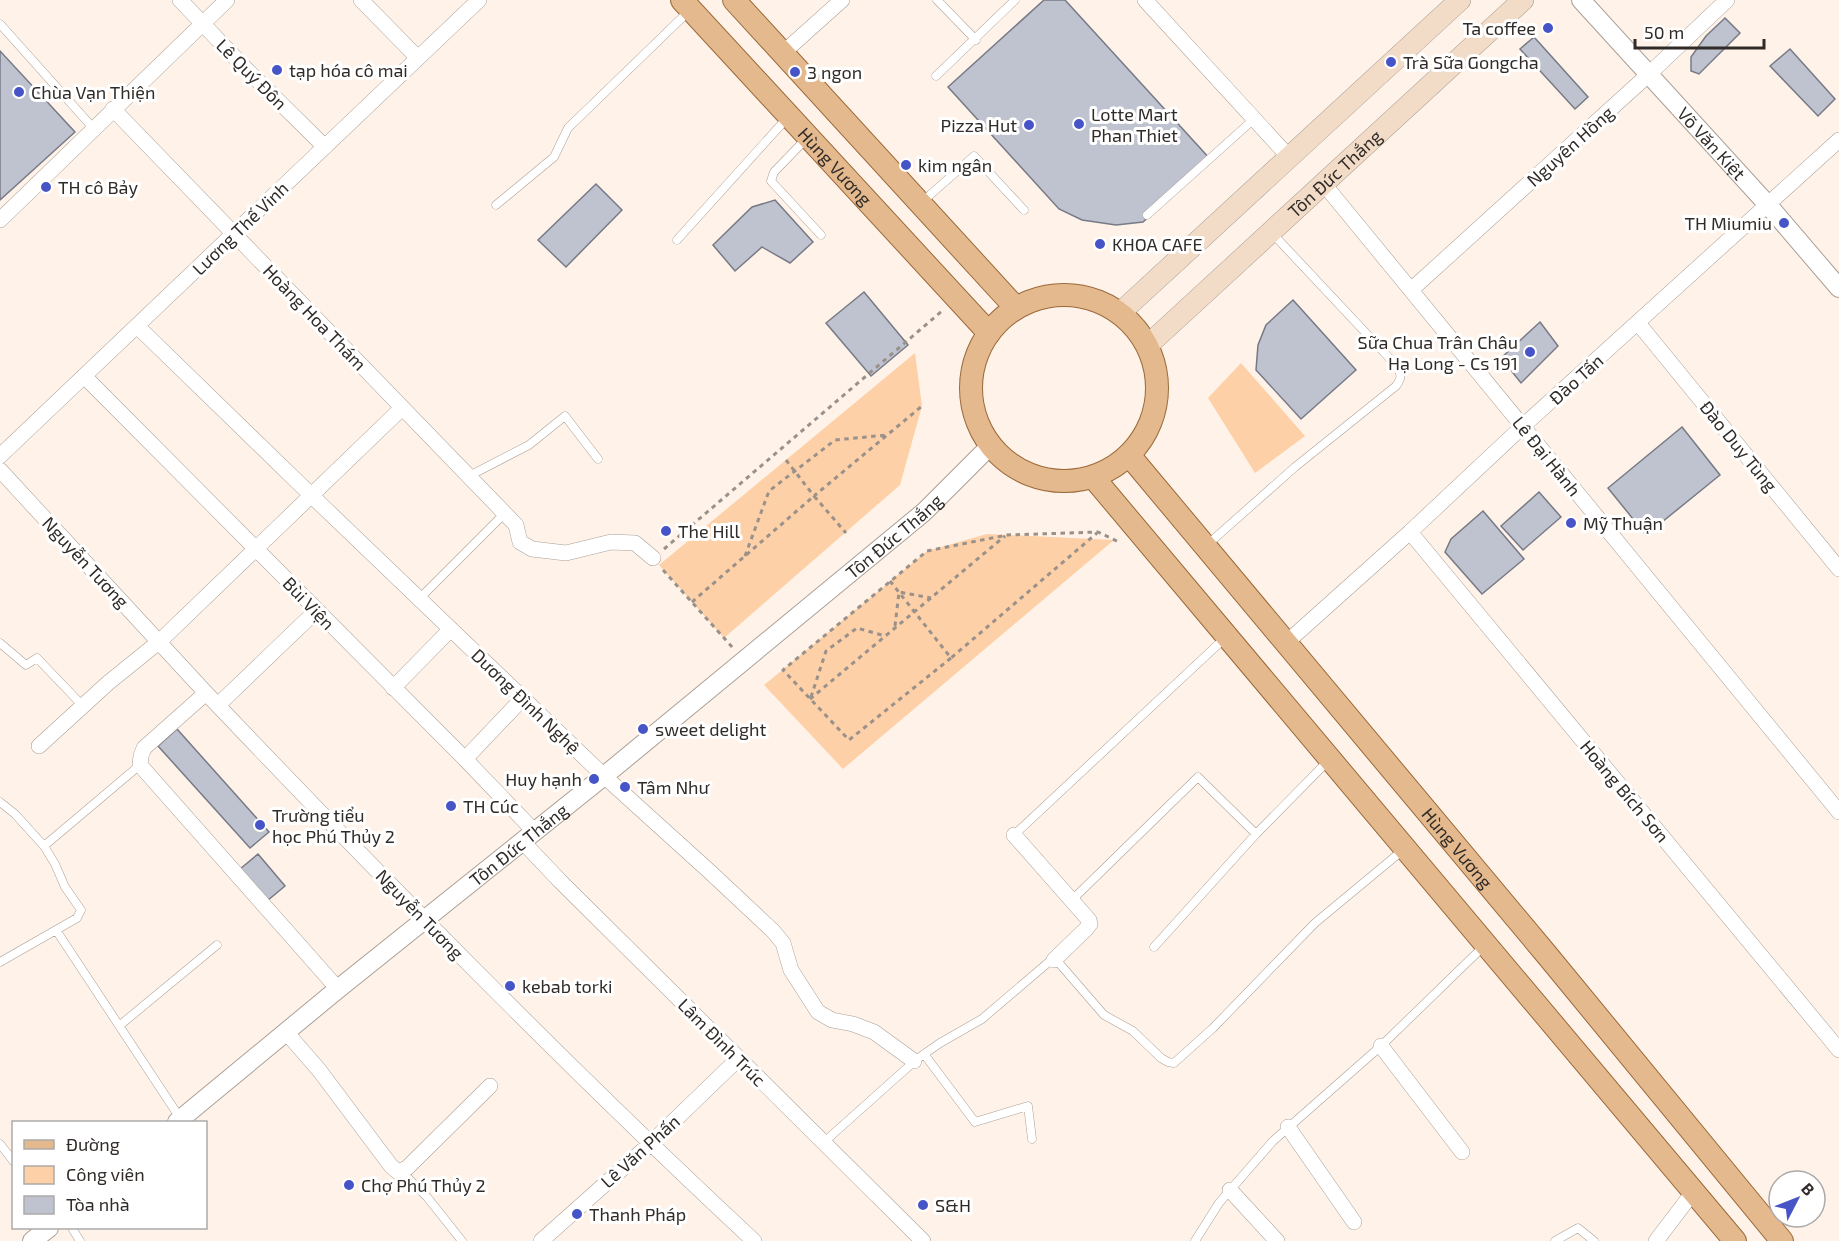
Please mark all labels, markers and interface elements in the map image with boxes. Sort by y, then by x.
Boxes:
scale bar [1635,12,1764,50]
place label: Ta coffee [1462,17,1536,39]
marker: Ta coffee [1541,21,1555,35]
text: 50 m [1644,21,1684,43]
street label: Lê Quý Đôn [212,34,292,114]
place label: Trà Sữa Gongcha [1403,51,1539,73]
marker: Trà Sữa Gongcha [1384,55,1398,69]
place label: tạp hóa cô mai [289,59,408,81]
place label: 3 ngon [807,61,862,83]
marker: tạp hóa cô mai [270,63,284,77]
marker: 3 ngon [788,65,802,79]
place label: Chùa Vạn Thiện [31,81,155,103]
marker: Chùa Vạn Thiện [12,85,26,99]
street label: Nguyên Hồng [1522,101,1618,191]
street label: Võ Văn Kiệt [1673,102,1750,184]
place label: Lotte Mart Phan Thiet [1091,103,1178,146]
place label: Pizza Hut [941,114,1017,136]
marker: Lotte Mart Phan Thiet [1072,117,1086,131]
marker: Pizza Hut [1022,118,1036,132]
street label: Hùng Vương [794,122,877,210]
street label: Tôn Đức Thắng [1283,125,1386,222]
place label: kim ngân [918,154,992,176]
marker: kim ngân [899,158,913,172]
place label: TH cô Bảy [58,176,138,198]
street label: Lương Thế Vinh [187,177,293,279]
marker: TH cô Bảy [39,180,53,194]
place label: TH Miumiu [1685,212,1772,234]
marker: TH Miumiu [1777,216,1791,230]
place label: KHOA CAFE [1112,233,1203,255]
marker: KHOA CAFE [1093,237,1107,251]
street label: Hoàng Hoa Thám [259,259,371,375]
place label: Sữa Chua Trân Châu Hạ Long - Cs 191 [1358,331,1518,374]
marker: Sữa Chua Trân Châu Hạ Long - Cs 191 [1523,345,1537,359]
street label: Đào Tấn [1545,349,1607,409]
street label: Đào Duy Tùng [1696,396,1782,496]
street label: Lê Đại Hành [1508,412,1586,500]
street label: Tôn Đức Thắng [841,489,947,583]
street label: Nguyễn Tương [38,512,134,612]
place label: Mỹ Thuận [1583,512,1663,534]
marker: Mỹ Thuận [1564,516,1578,530]
place label: The Hill [678,520,740,542]
marker: The Hill [659,524,673,538]
street label: Bùi Viện [279,572,339,634]
street label: Dương Đình Nghệ [467,644,585,758]
place label: sweet delight [655,718,766,740]
marker: sweet delight [636,722,650,736]
street label: Hoàng Bích Sơn [1576,735,1674,847]
place label: Huy hạnh [505,768,582,790]
marker: Huy hạnh [587,772,601,786]
place label: Tâm Như [637,776,711,798]
marker: Tâm Như [618,780,632,794]
place label: TH Cúc [463,795,519,817]
marker: TH Cúc [444,799,458,813]
street label: Tôn Đức Thắng [465,799,572,891]
street label: Hùng Vương [1417,803,1497,893]
place label: Trường tiểu học Phú Thủy 2 [272,804,395,847]
marker: Trường tiểu học Phú Thủy 2 [253,818,267,832]
street label: Nguyễn Tương [372,864,468,964]
place label: kebab torki [522,975,613,997]
marker: kebab torki [503,979,517,993]
street label: Lâm Đình Trúc [674,994,771,1091]
street label: Lê Văn Phấn [596,1110,684,1192]
legend [12,1121,207,1229]
text: Đường [66,1133,120,1155]
text: Công viên [66,1163,145,1185]
north arrow [1767,1169,1827,1229]
place label: Chợ Phú Thủy 2 [361,1174,486,1196]
marker: Chợ Phú Thủy 2 [342,1178,356,1192]
text: B [1798,1178,1819,1199]
text: Tòa nhà [66,1193,130,1215]
place label: S&H [935,1194,971,1216]
marker: S&H [916,1198,930,1212]
place label: Thanh Pháp [589,1203,686,1225]
marker: Thanh Pháp [570,1207,584,1221]

